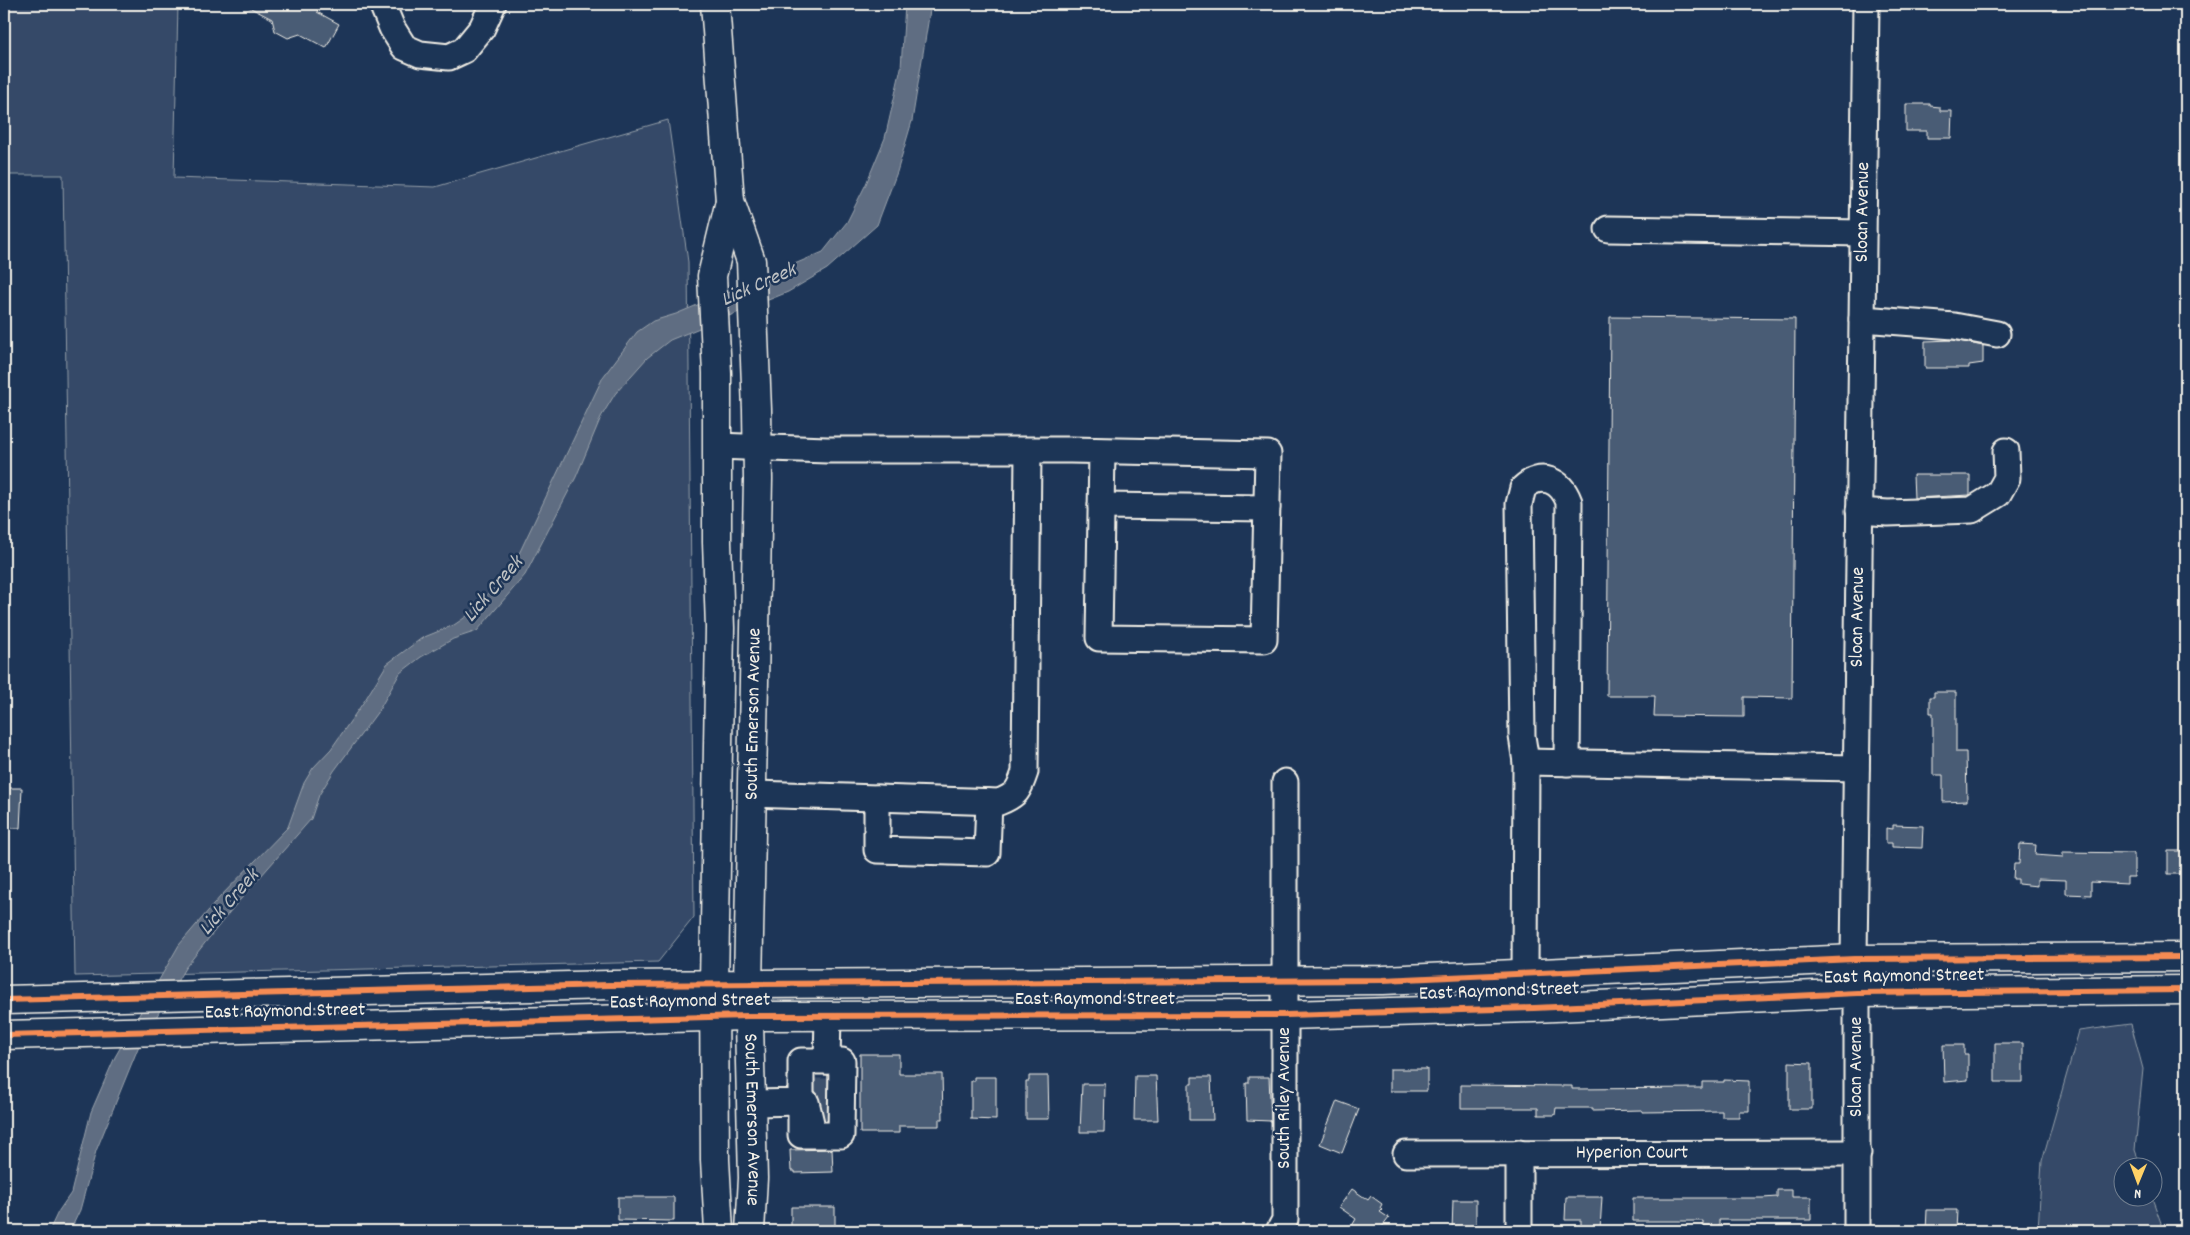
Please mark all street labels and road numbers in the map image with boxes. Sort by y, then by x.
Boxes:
street label: Sloan Avenue [1849,162,1878,263]
street label: Sloan Avenue [1844,567,1873,668]
street label: South Emerson Avenue [738,627,770,800]
street label: East Raymond Street [1824,962,1984,992]
street label: East Raymond Street [1418,975,1580,1009]
street label: East Raymond Street [1015,986,1175,1014]
street label: East Raymond Street [610,987,770,1017]
street label: East Raymond Street [205,997,365,1027]
street label: Sloan Avenue [1843,1017,1871,1117]
street label: South Riley Avenue [1271,1027,1299,1169]
street label: South Emerson Avenue [735,1033,767,1207]
street label: Hyperion Court [1576,1139,1688,1168]

